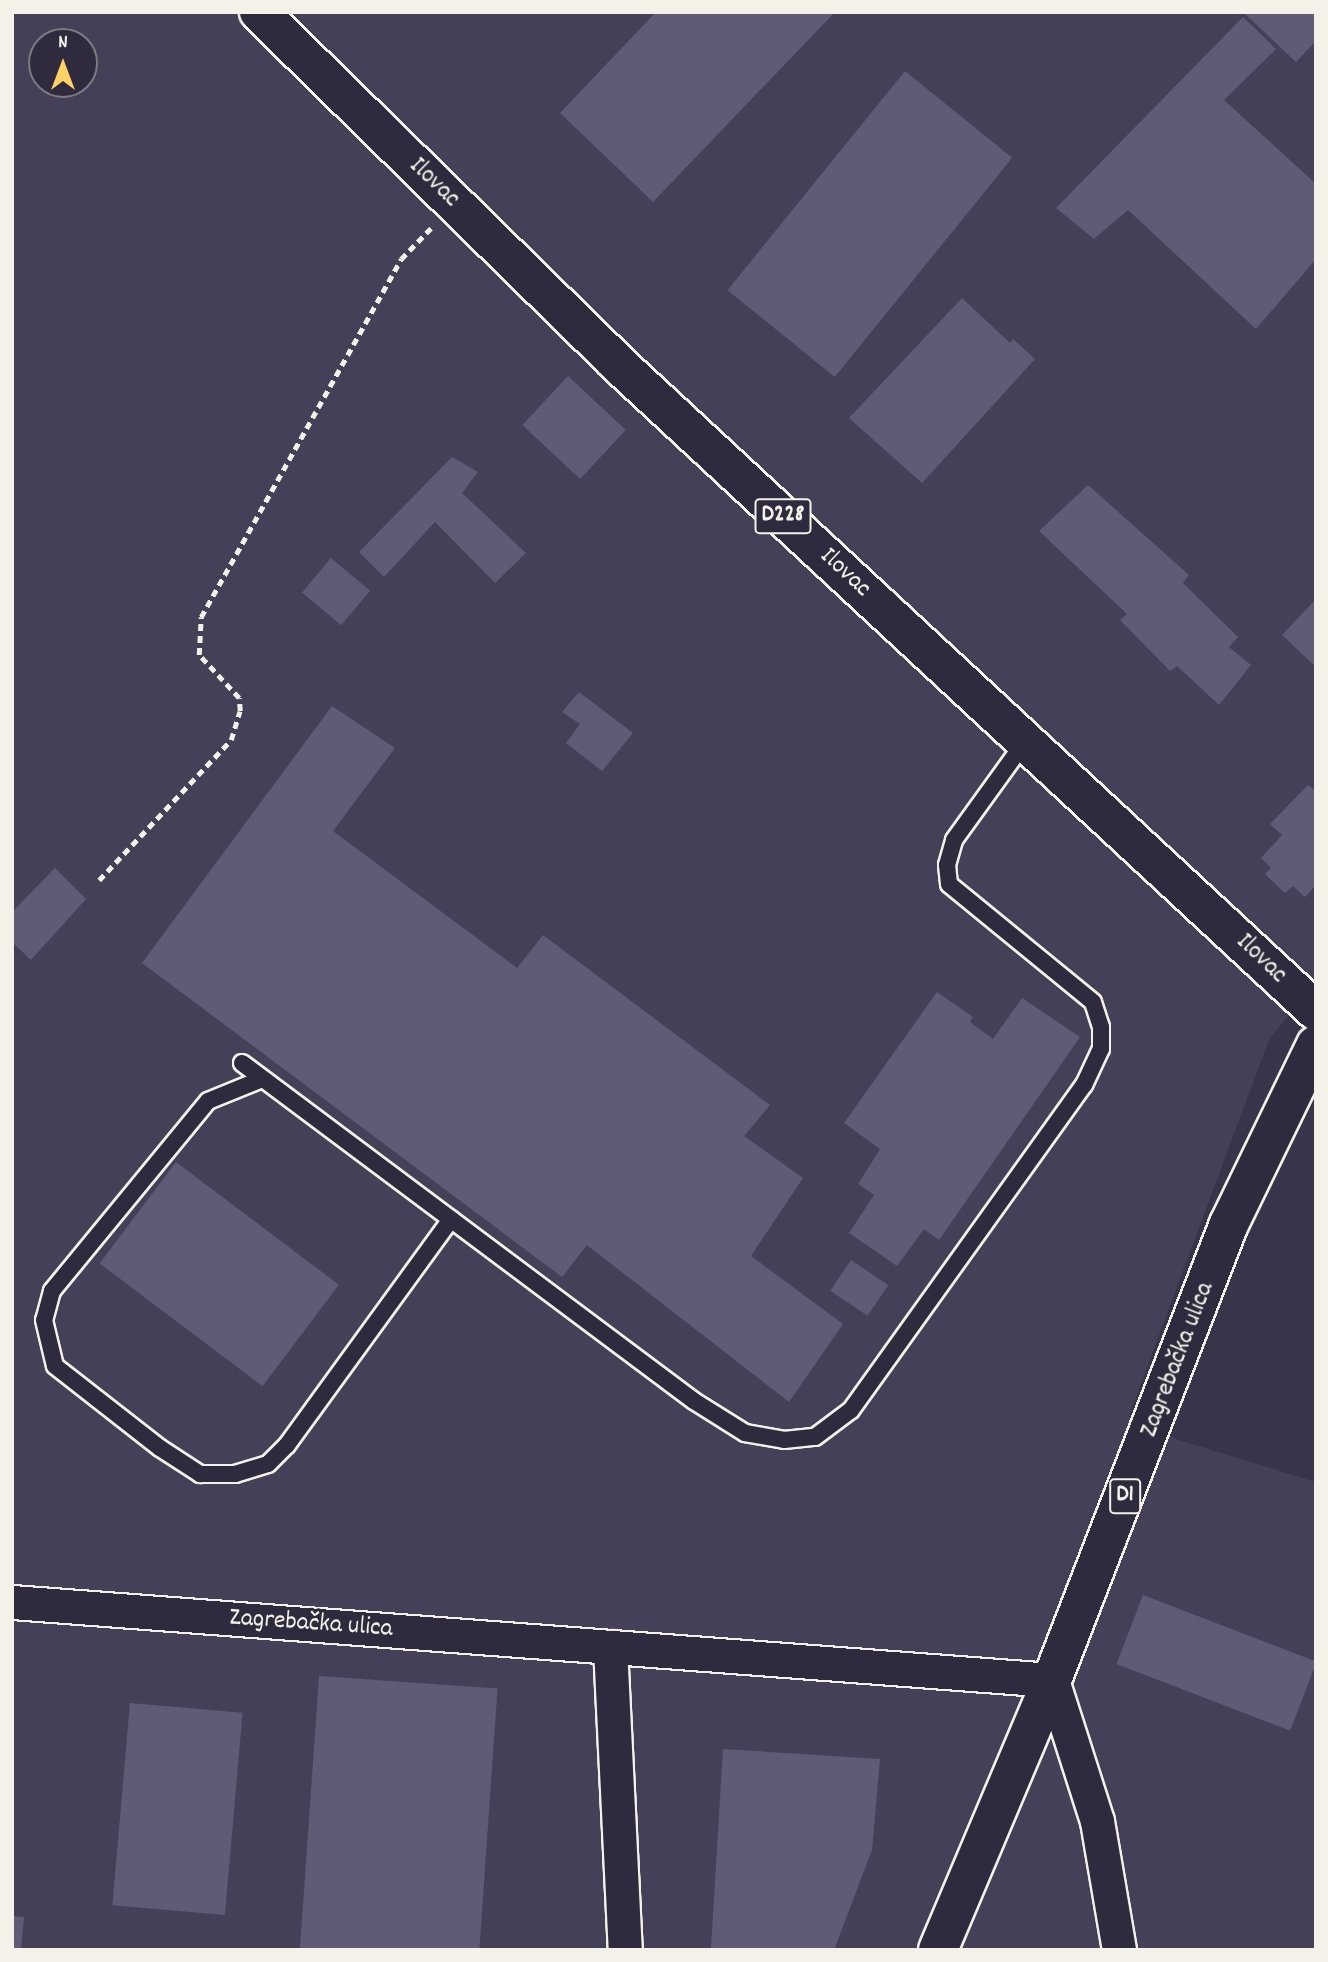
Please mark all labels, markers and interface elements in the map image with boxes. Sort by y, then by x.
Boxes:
north arrow [28,28,98,98]
text: N [58,30,68,57]
street label: Ilovac [402,151,466,215]
road number: D228 [753,495,813,536]
street label: Ilovac [813,541,877,605]
street label: Ilovac [1229,927,1293,991]
street label: Zagrebačka ulica [1134,1278,1222,1442]
road number: D1 [1108,1476,1142,1516]
street label: Zagrebačka ulica [228,1603,394,1645]

